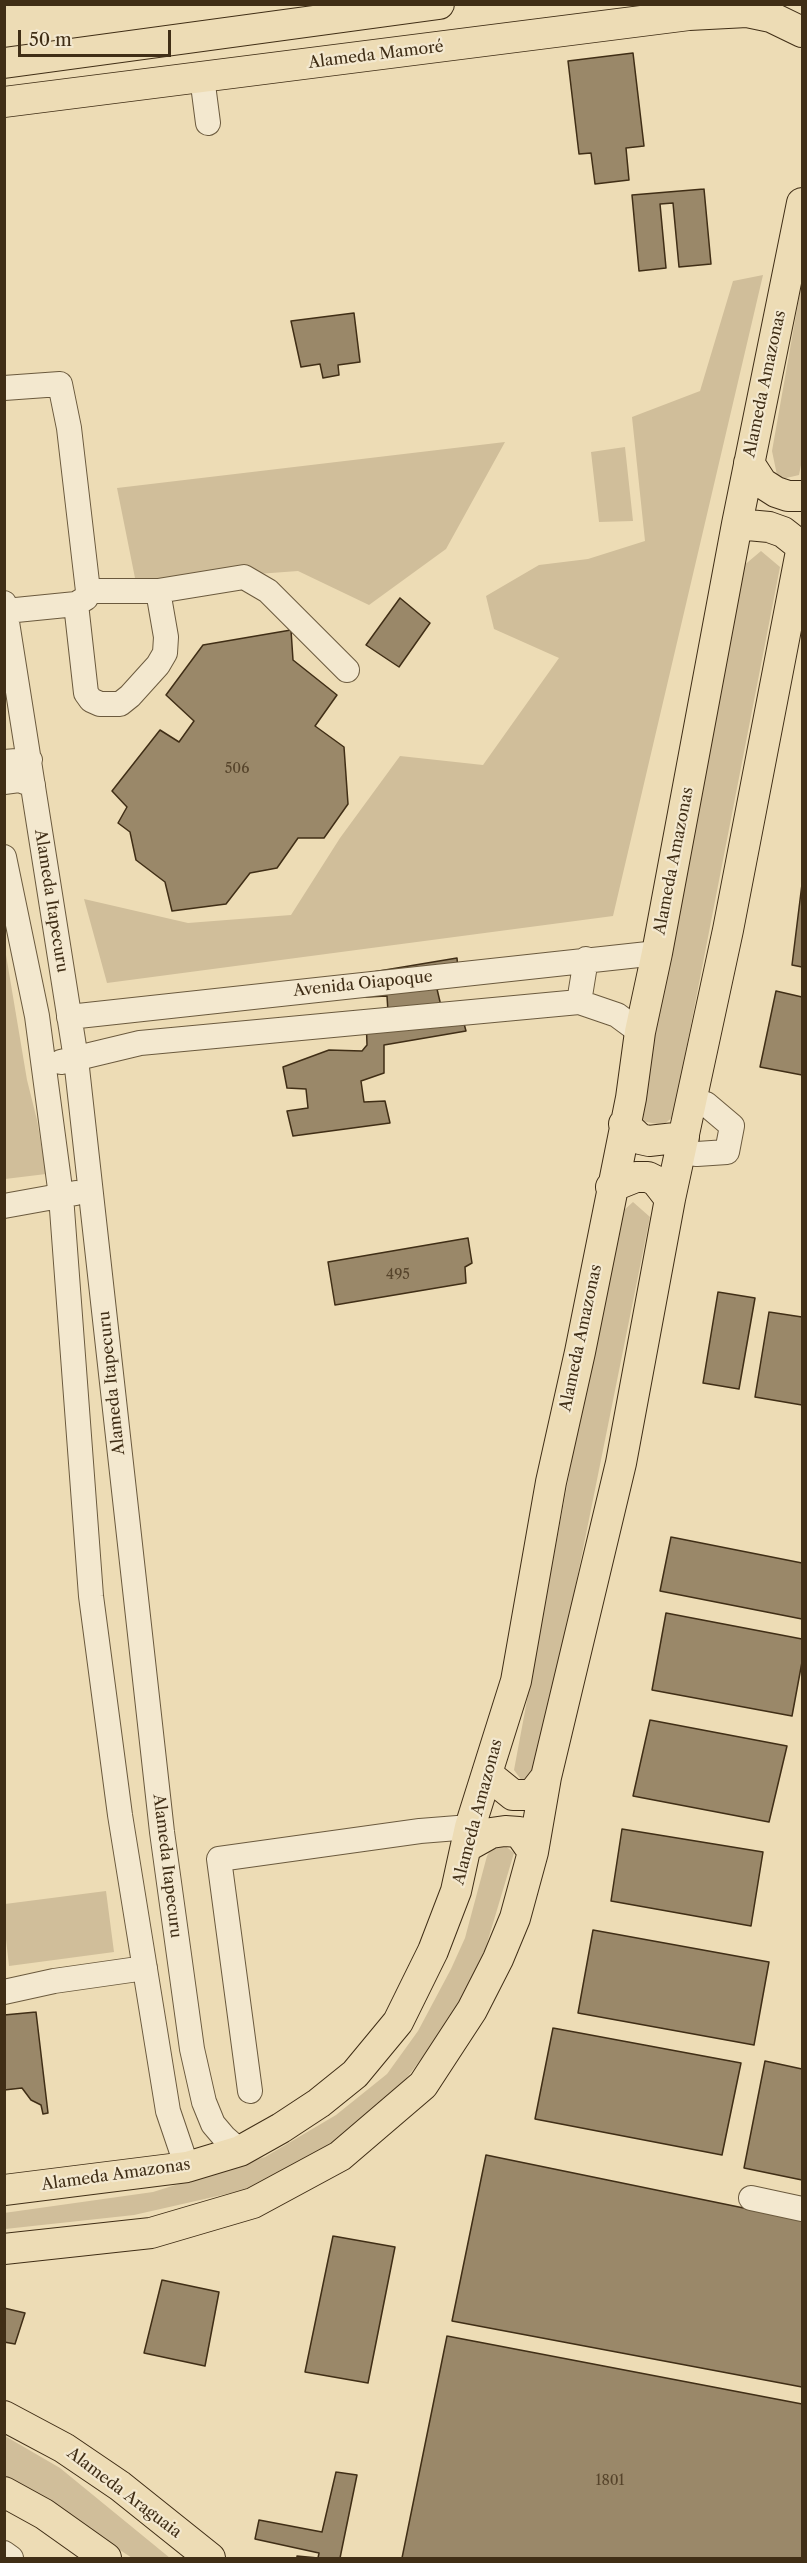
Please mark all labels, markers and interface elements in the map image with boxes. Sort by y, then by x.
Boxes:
scale bar [21,18,174,56]
text: 50 m [29,29,72,51]
street label: Alameda Mamoré [307,37,445,73]
street label: Alameda Amazonas [740,309,790,459]
house number: 506 [225,761,249,777]
street label: Alameda Amazonas [650,786,698,936]
street label: Alameda Itapecuru [30,828,72,974]
street label: Avenida Oiapoque [292,967,434,1001]
street label: Alameda Amazonas [556,1263,606,1413]
house number: 495 [386,1267,410,1283]
street label: Alameda Itapecuru [95,1310,129,1456]
street label: Alameda Amazonas [449,1737,507,1887]
street label: Alameda Itapecuru [149,1793,185,1939]
street label: Alameda Amazonas [40,2155,192,2195]
street label: Alameda Araguaia [63,2444,185,2542]
house number: 1801 [596,2473,624,2489]

